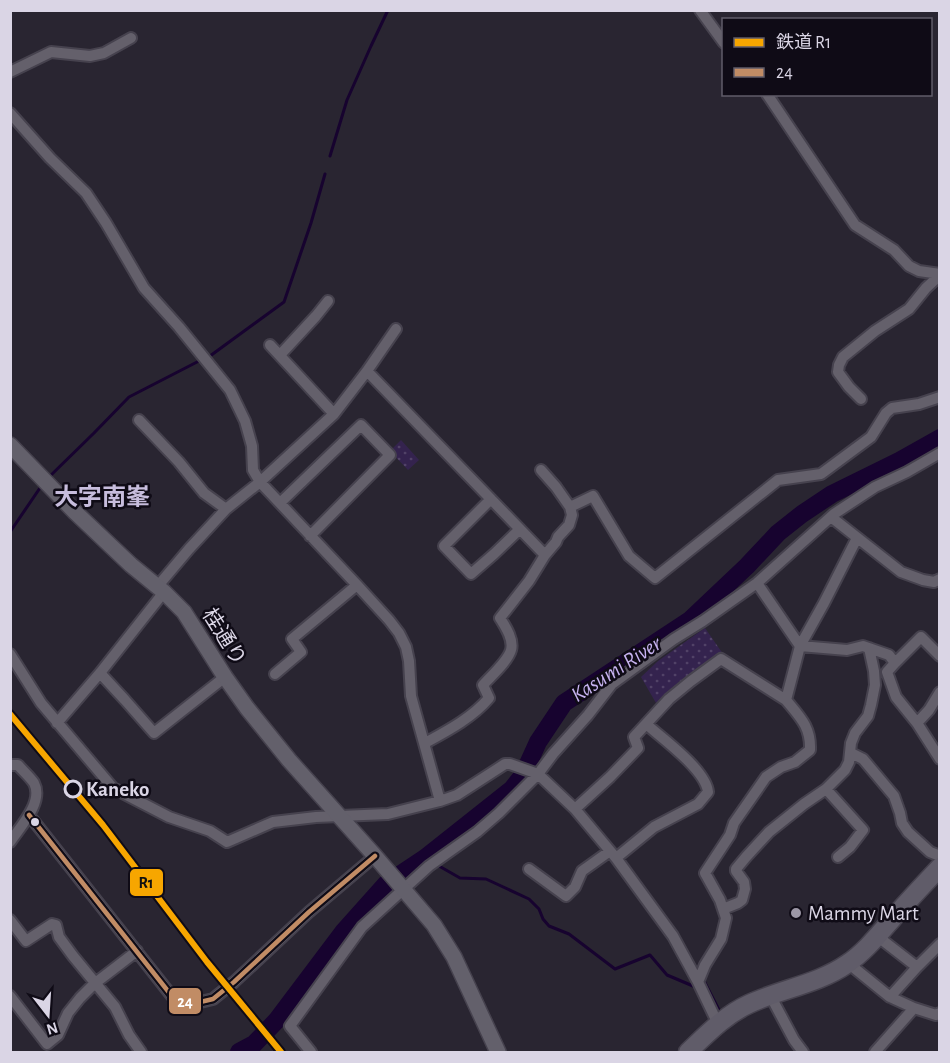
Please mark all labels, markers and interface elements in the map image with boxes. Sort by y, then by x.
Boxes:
legend [722,18,932,96]
text: 鉄道 R1 [776,32,831,52]
text: 24 [776,64,793,82]
district label: 大字南峯 [54,484,150,510]
street label: 桂通り [198,604,250,669]
water label: Kasumi River [567,631,666,706]
place label: Kaneko [86,779,149,800]
marker: Kaneko [64,780,82,798]
unlabelled marker [29,816,41,828]
line badge: R1 [129,868,164,897]
text: R1 [138,875,154,891]
place label: Mammy Mart [808,903,919,924]
marker: Mammy Mart [789,906,803,920]
north arrow [18,985,78,1045]
line badge: 24 [168,987,202,1015]
text: 24 [177,994,193,1010]
text: N [44,1019,60,1038]

